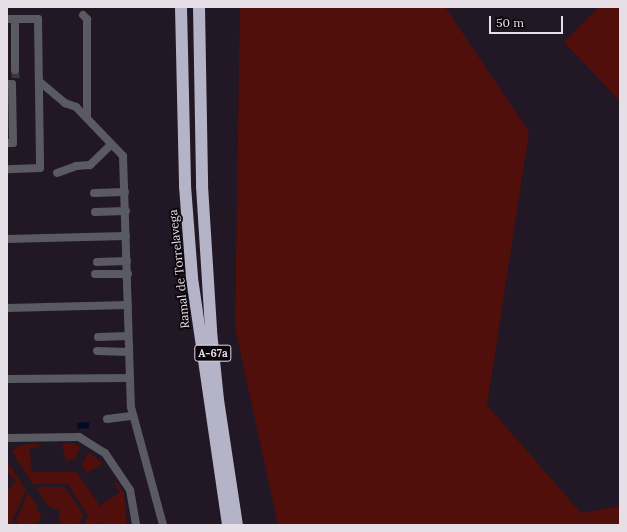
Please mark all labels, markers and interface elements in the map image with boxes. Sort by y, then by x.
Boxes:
scale bar [491,8,565,34]
text: 50 m [496,15,524,30]
street label: Ramal de Torrelavega [166,209,192,329]
road number: A-67a [194,344,232,362]

